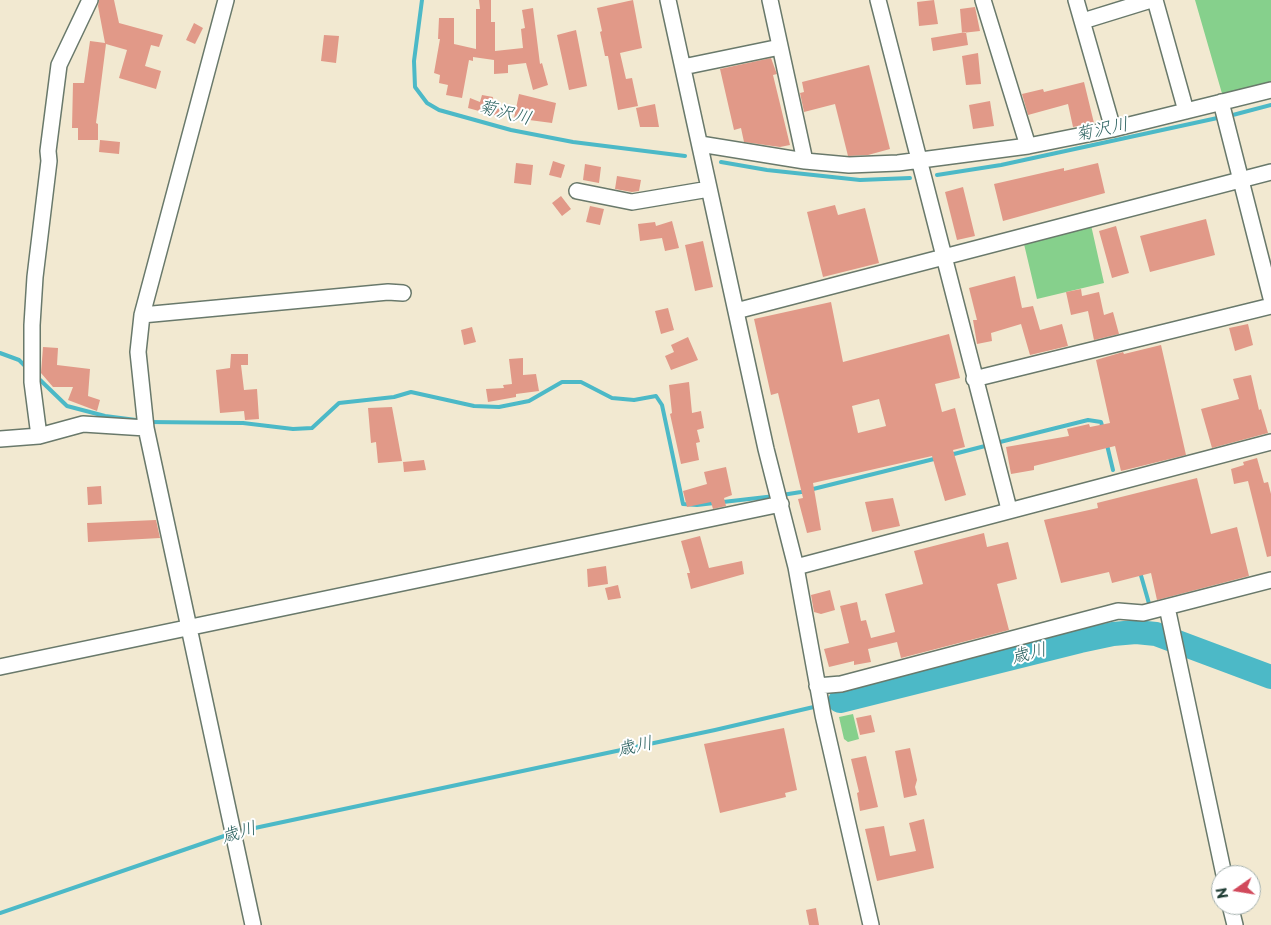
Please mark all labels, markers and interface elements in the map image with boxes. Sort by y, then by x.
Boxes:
water label: 菊沢川 [476,96,534,130]
water label: 菊沢川 [1073,114,1131,146]
water label: 歳川 [1009,639,1049,669]
water label: 歳川 [615,733,655,761]
water label: 歳川 [219,818,259,848]
north arrow [1211,865,1261,915]
text: N [1210,885,1233,901]

